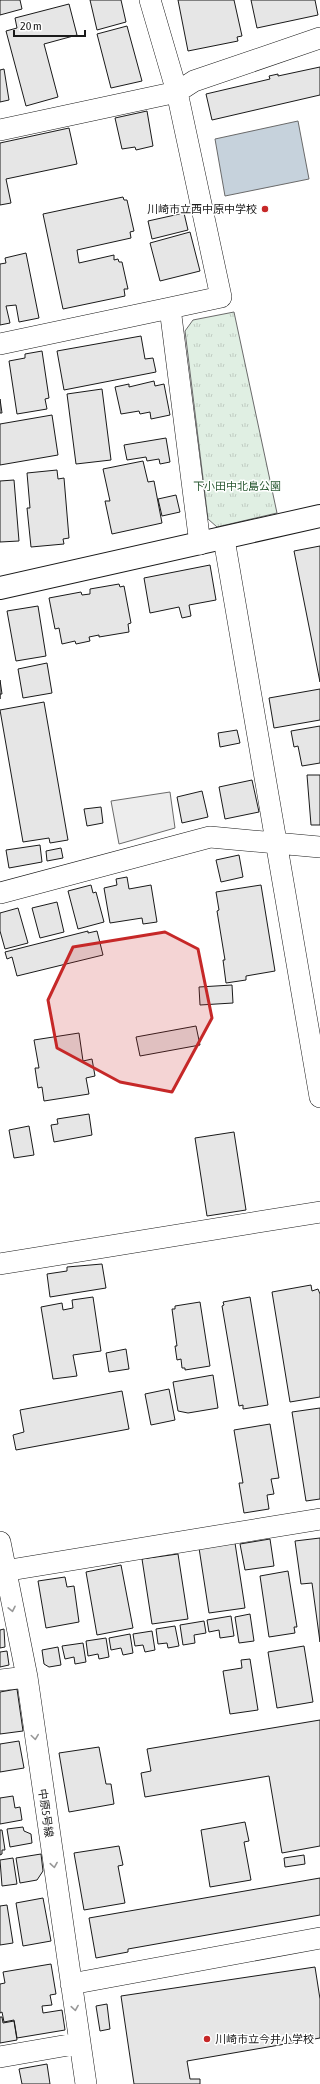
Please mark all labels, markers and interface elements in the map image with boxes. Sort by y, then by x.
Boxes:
scale bar [14,12,85,38]
text: 20 m [20,19,42,33]
place label: 川崎市立西中原中学校 [147,203,257,215]
marker: 川崎市立西中原中学校 [260,204,270,214]
park label: 下小田中北島公園 [193,480,281,492]
one-way arrow [8,1606,16,1612]
one-way arrow [30,1734,39,1740]
street label: 中原5号線 [37,1788,55,1838]
one-way arrow [49,1862,58,1869]
one-way arrow [70,2005,78,2011]
place label: 川崎市立今井小学校 [215,2033,314,2045]
marker: 川崎市立今井小学校 [202,2034,212,2044]

